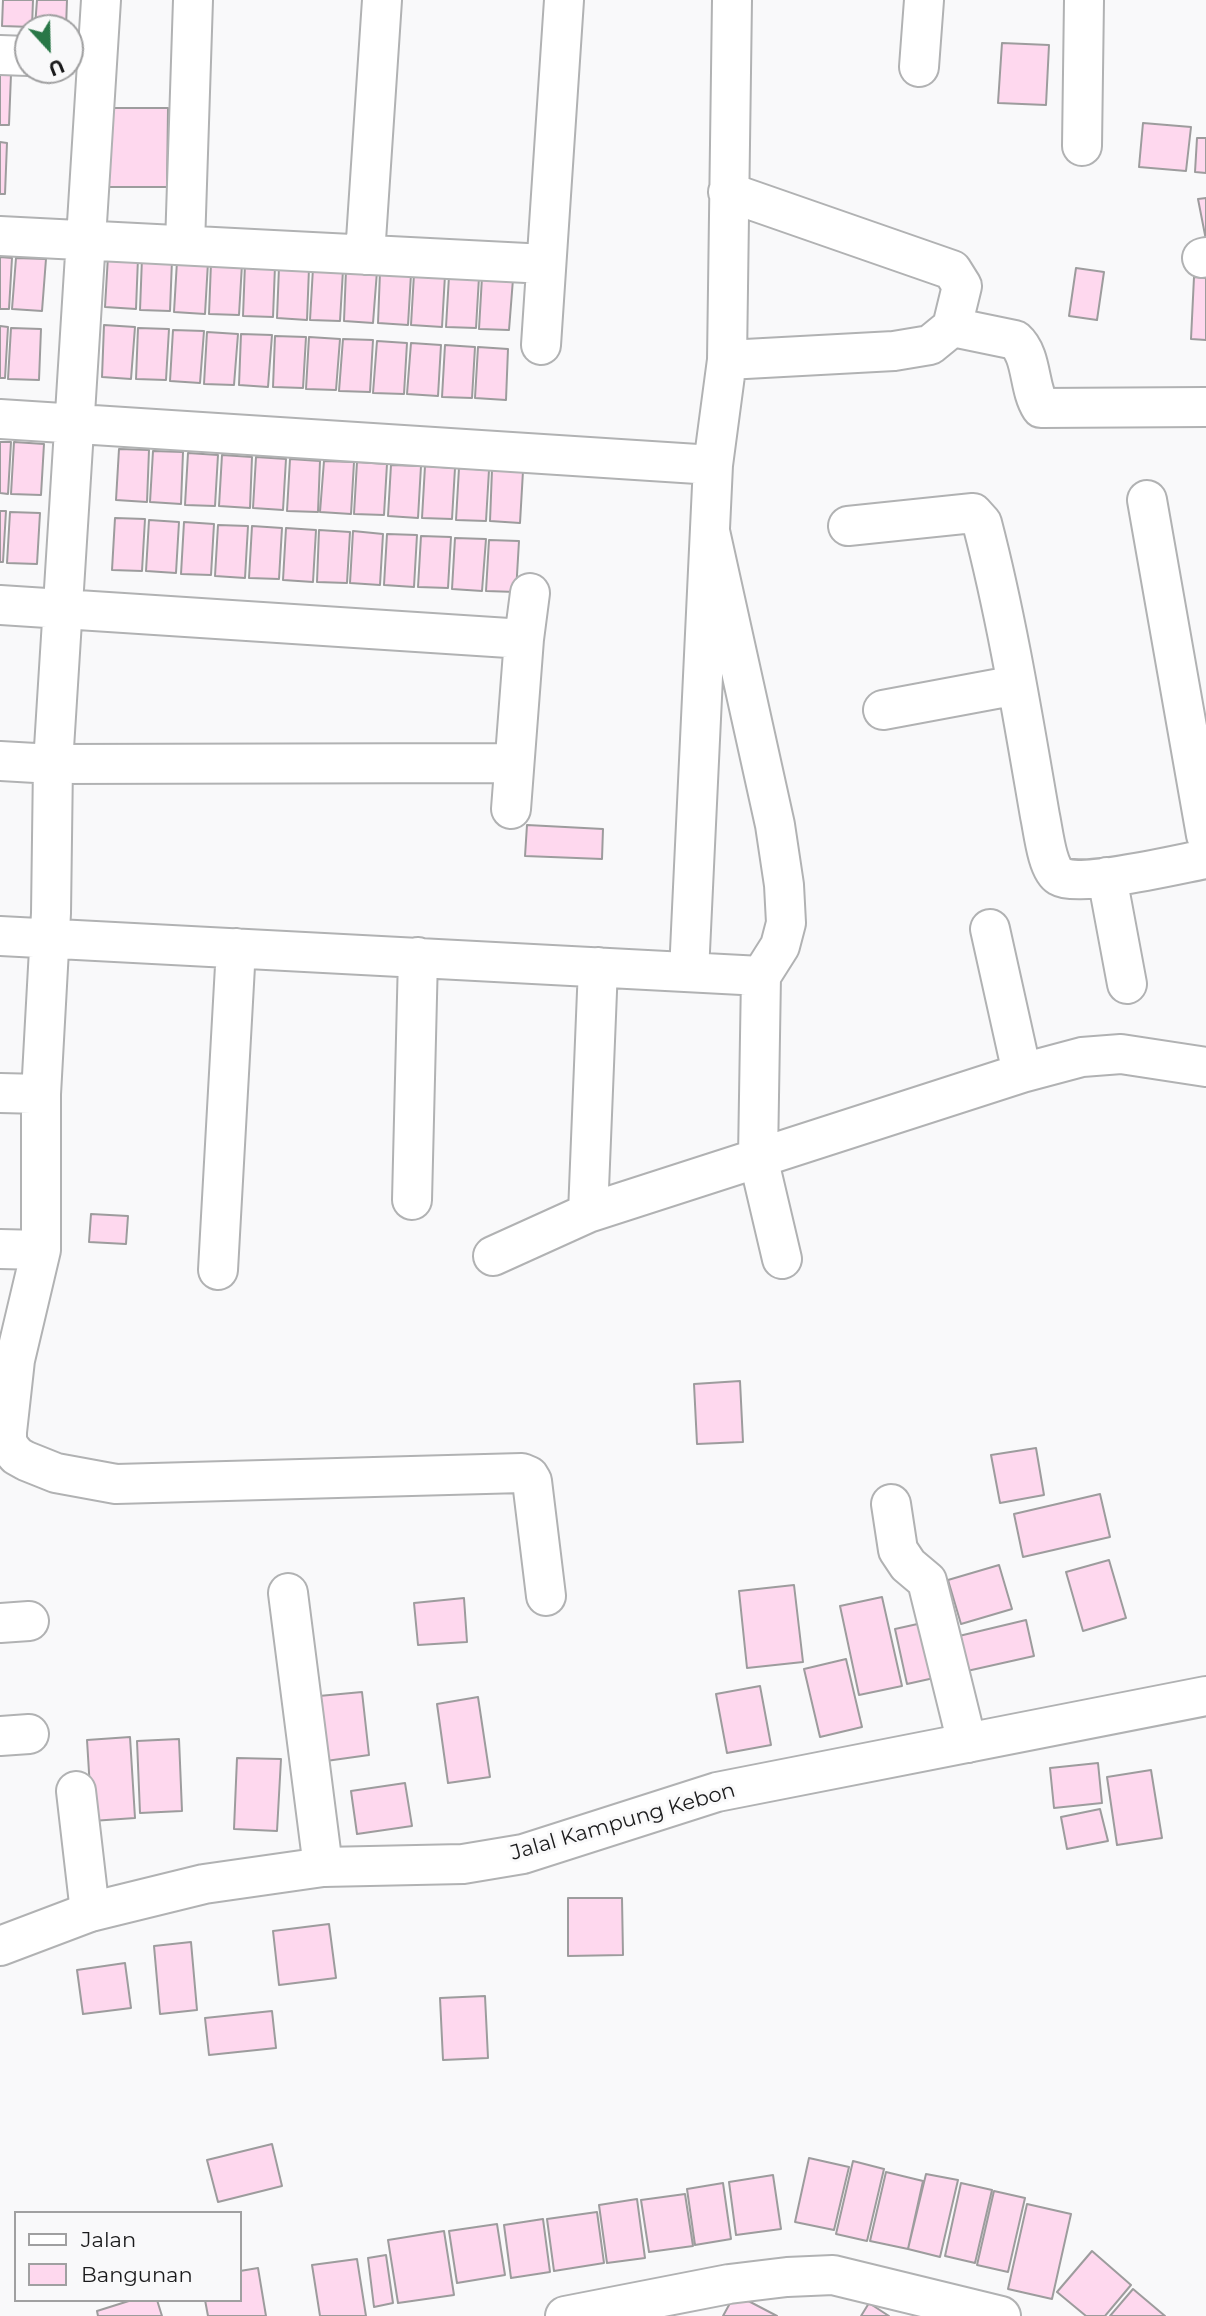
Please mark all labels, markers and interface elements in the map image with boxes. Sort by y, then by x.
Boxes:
north arrow [14,14,84,84]
text: U [45,54,68,81]
street label: Jalal Kampung Kebon [508,1778,738,1866]
legend [14,2211,242,2302]
text: Jalan [81,2227,136,2252]
text: Bangunan [81,2262,193,2287]

